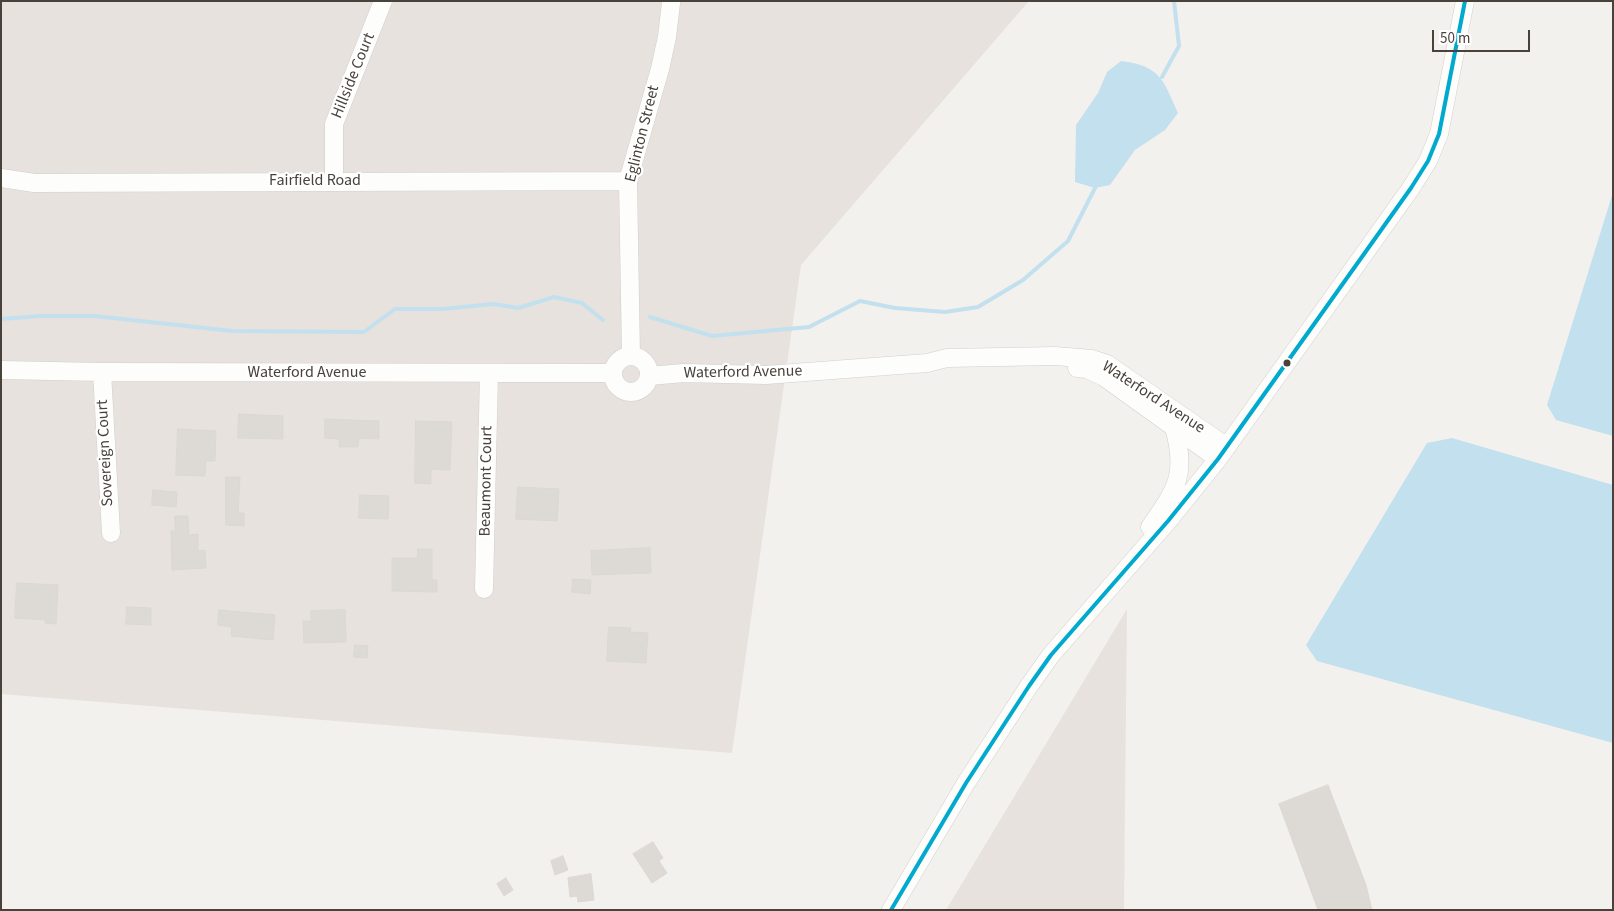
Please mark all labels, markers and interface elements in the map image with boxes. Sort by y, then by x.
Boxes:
scale bar [1434,20,1532,52]
text: 50 m [1440,28,1470,49]
street label: Hillside Court [328,30,380,122]
street label: Eglinton Street [622,84,664,184]
street label: Fairfield Road [269,171,361,191]
street label: Waterford Avenue [1098,358,1208,438]
unlabelled marker [1282,358,1292,368]
street label: Waterford Avenue [683,362,803,384]
street label: Waterford Avenue [248,363,366,383]
street label: Sovereign Court [94,399,118,507]
street label: Beaumont Court [476,426,498,536]

